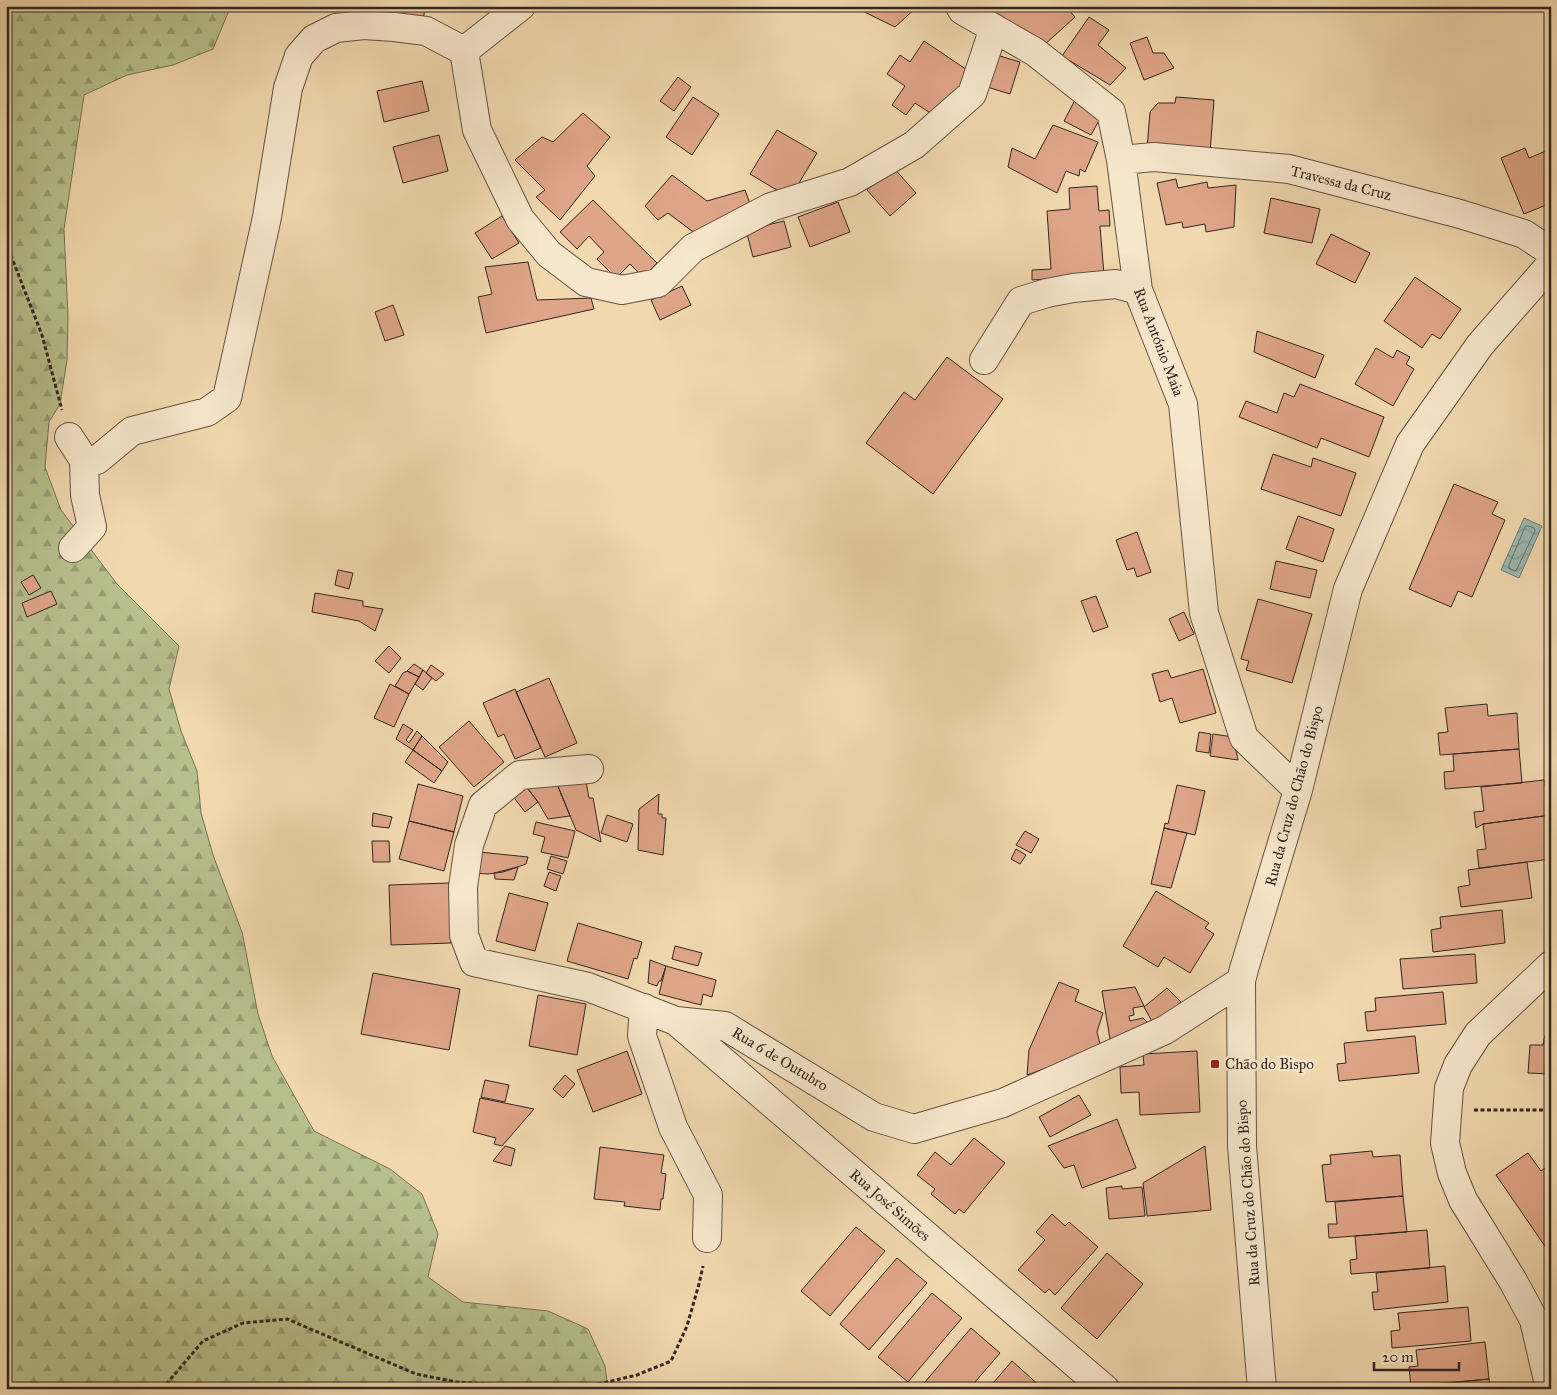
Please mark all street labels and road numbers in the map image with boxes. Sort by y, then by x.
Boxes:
street label: Travessa da Cruz [1289,162,1393,204]
street label: Rua António Maia [1130,285,1188,399]
street label: Rua da Cruz do Chão do Bispo [1261,703,1327,888]
street label: Rua 6 de Outubro [729,1023,832,1095]
street label: Rua da Cruz do Chão do Bispo [1232,1099,1263,1287]
street label: Rua José Simões [845,1165,934,1246]

